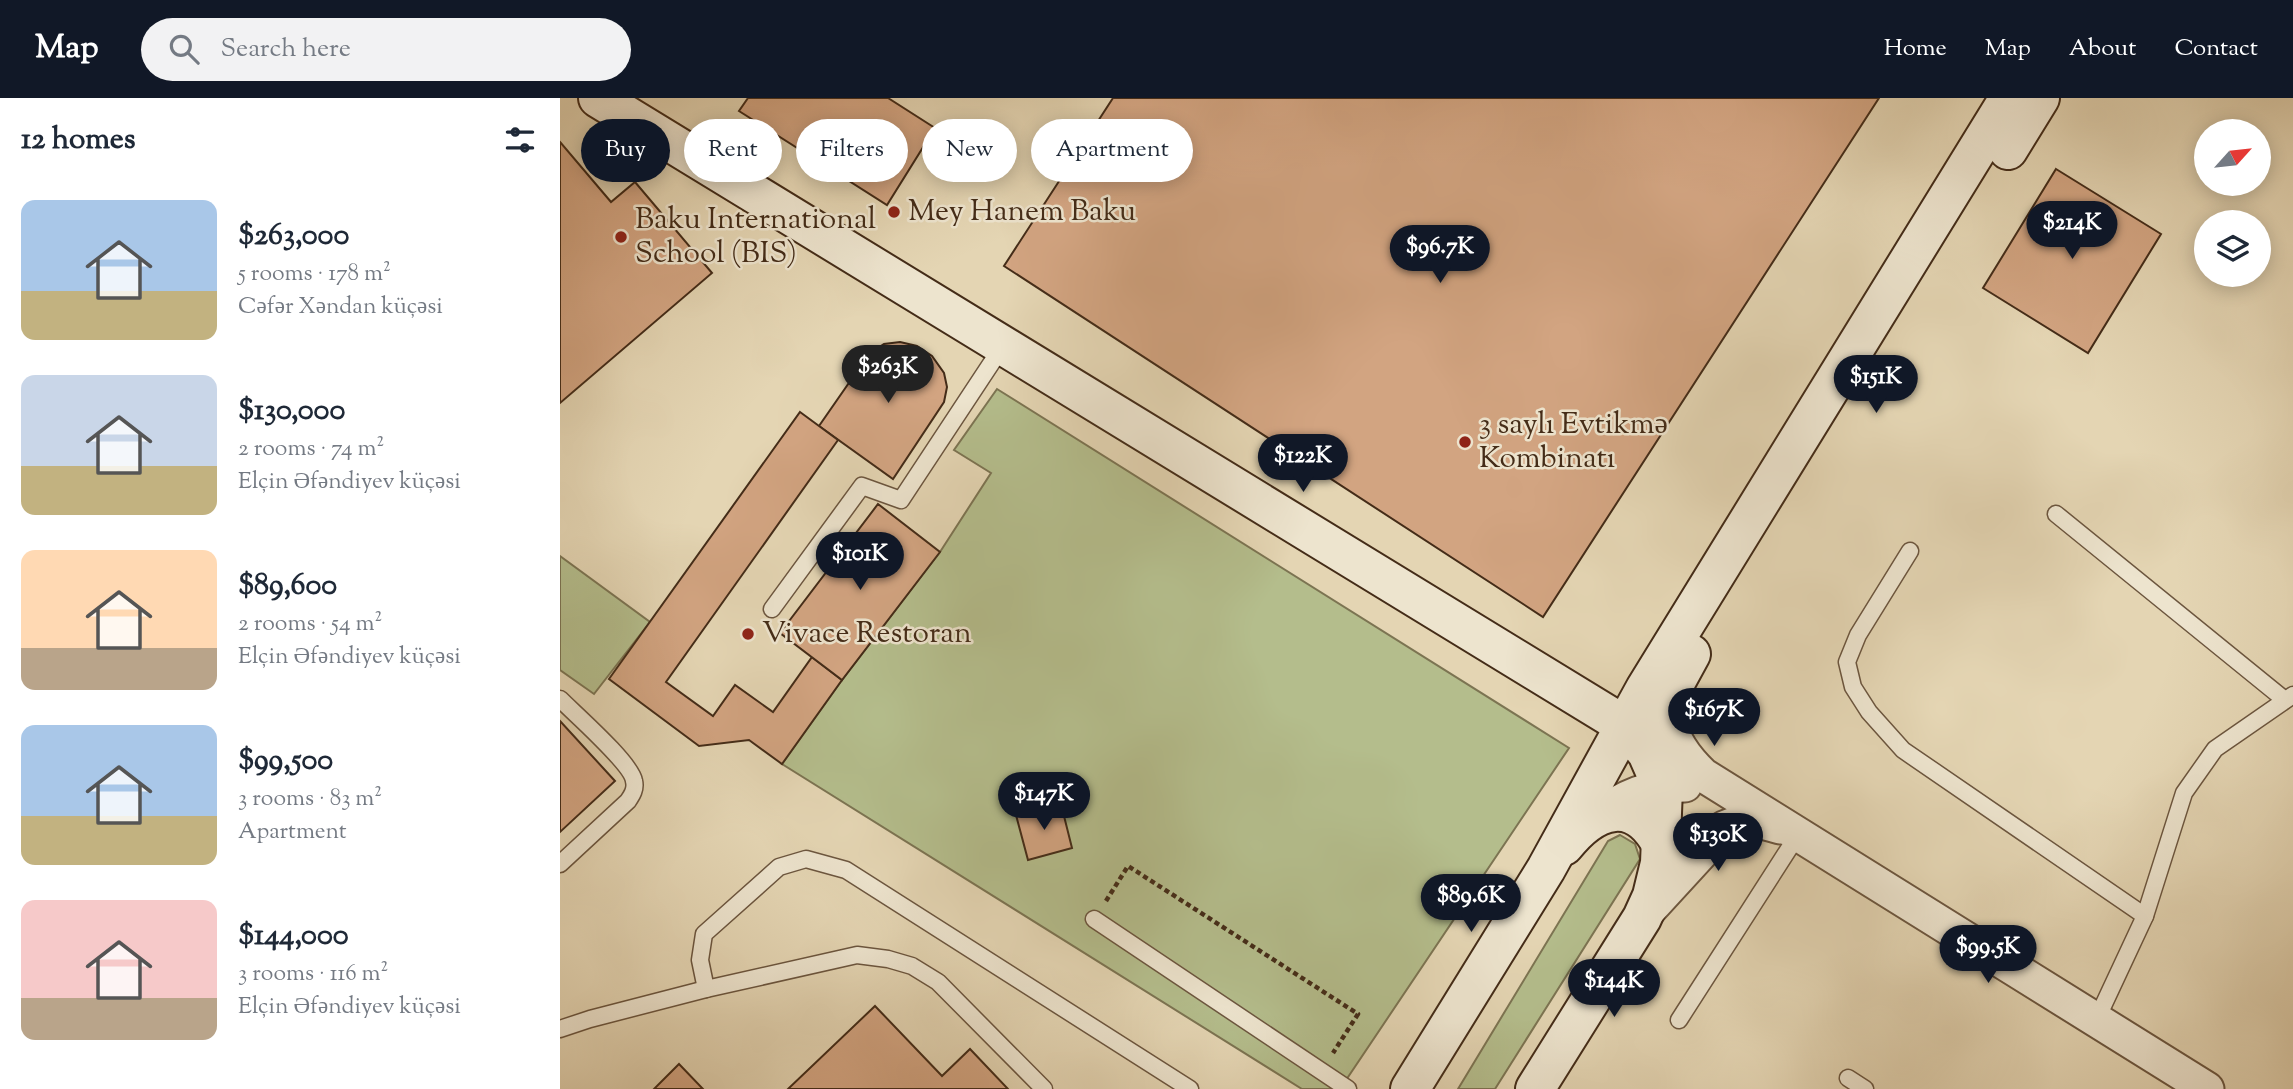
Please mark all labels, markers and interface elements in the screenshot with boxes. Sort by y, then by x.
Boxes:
search box [141,18,631,81]
text: Map [35,25,99,73]
icon: search [165,30,203,68]
text: Search here [221,31,351,68]
text: Home [1884,32,1947,66]
text: Map [1985,32,2031,66]
text: About [2069,32,2136,66]
text: Contact [2174,32,2258,66]
text: 12 homes [21,119,136,162]
chip: Buy [581,119,670,182]
chip: Rent [684,119,782,182]
chip: Filters [796,119,908,182]
chip: New [922,119,1017,182]
chip: Apartment [1031,119,1193,182]
north arrow [2194,119,2272,196]
map controls [2194,119,2271,287]
icon: filters [501,121,539,159]
place label: Mey Hanem Baku [908,191,1136,234]
place label: Baku International School (BIS) [635,199,876,276]
pin: $214K [2023,202,2121,261]
marker: Mey Hanem Baku [886,204,902,220]
text: $214K [2042,207,2102,240]
button: layers [2194,210,2271,287]
text: $263,000 [238,215,349,258]
pin: $96.7K [1383,226,1497,285]
icon: home [77,228,161,312]
marker: Baku International School (BIS) [613,229,629,245]
text: $96.7K [1406,231,1474,264]
text: 5 rooms · 178 m² [238,258,391,291]
text: Cəfər Xəndan küçəsi [238,291,443,324]
pin: $263K [839,345,937,405]
text: $263K [858,351,918,384]
pin: $151K [1827,356,1925,415]
text: $151K [1850,361,1902,394]
text: $130,000 [238,390,345,433]
icon: home [77,403,161,487]
place label: 3 saylı Evtikmə Kombinatı [1479,404,1668,481]
text: 2 rooms · 74 m² [238,433,384,466]
pin: $122K [1254,434,1352,494]
marker: 3 saylı Evtikmə Kombinatı [1457,434,1473,450]
text: $122K [1274,440,1332,473]
text: Elçin Əfəndiyev küçəsi [238,466,461,499]
pin: $101K [811,532,909,592]
text: $101K [832,538,888,571]
text: $89,600 [238,565,337,608]
icon: home [77,578,161,662]
text: 2 rooms · 54 m² [238,608,382,641]
place label: Vivace Restoran [762,613,972,656]
marker: Vivace Restoran [740,626,756,642]
text: Elçin Əfəndiyev küçəsi [238,641,461,674]
pin: $167K [1665,688,1763,748]
text: $167K [1684,694,1744,727]
text: $99,500 [238,740,333,783]
icon: home [77,753,161,837]
pin: $147K [995,772,1093,832]
text: $147K [1014,778,1074,811]
text: 3 rooms · 83 m² [238,783,382,816]
pin: $130K [1669,814,1767,873]
text: Apartment [238,816,347,849]
text: $130K [1689,819,1747,852]
pin: $89.6K [1414,874,1528,934]
text: $89.6K [1437,880,1505,913]
text: $144,000 [238,915,349,958]
pin: $99.5K [1931,926,2045,985]
icon: home [77,928,161,1012]
text: $99.5K [1956,931,2020,964]
text: 3 rooms · 116 m² [238,958,388,991]
pin: $144K [1565,960,1663,1019]
text: $144K [1584,965,1644,998]
text: Elçin Əfəndiyev küçəsi [238,991,461,1024]

